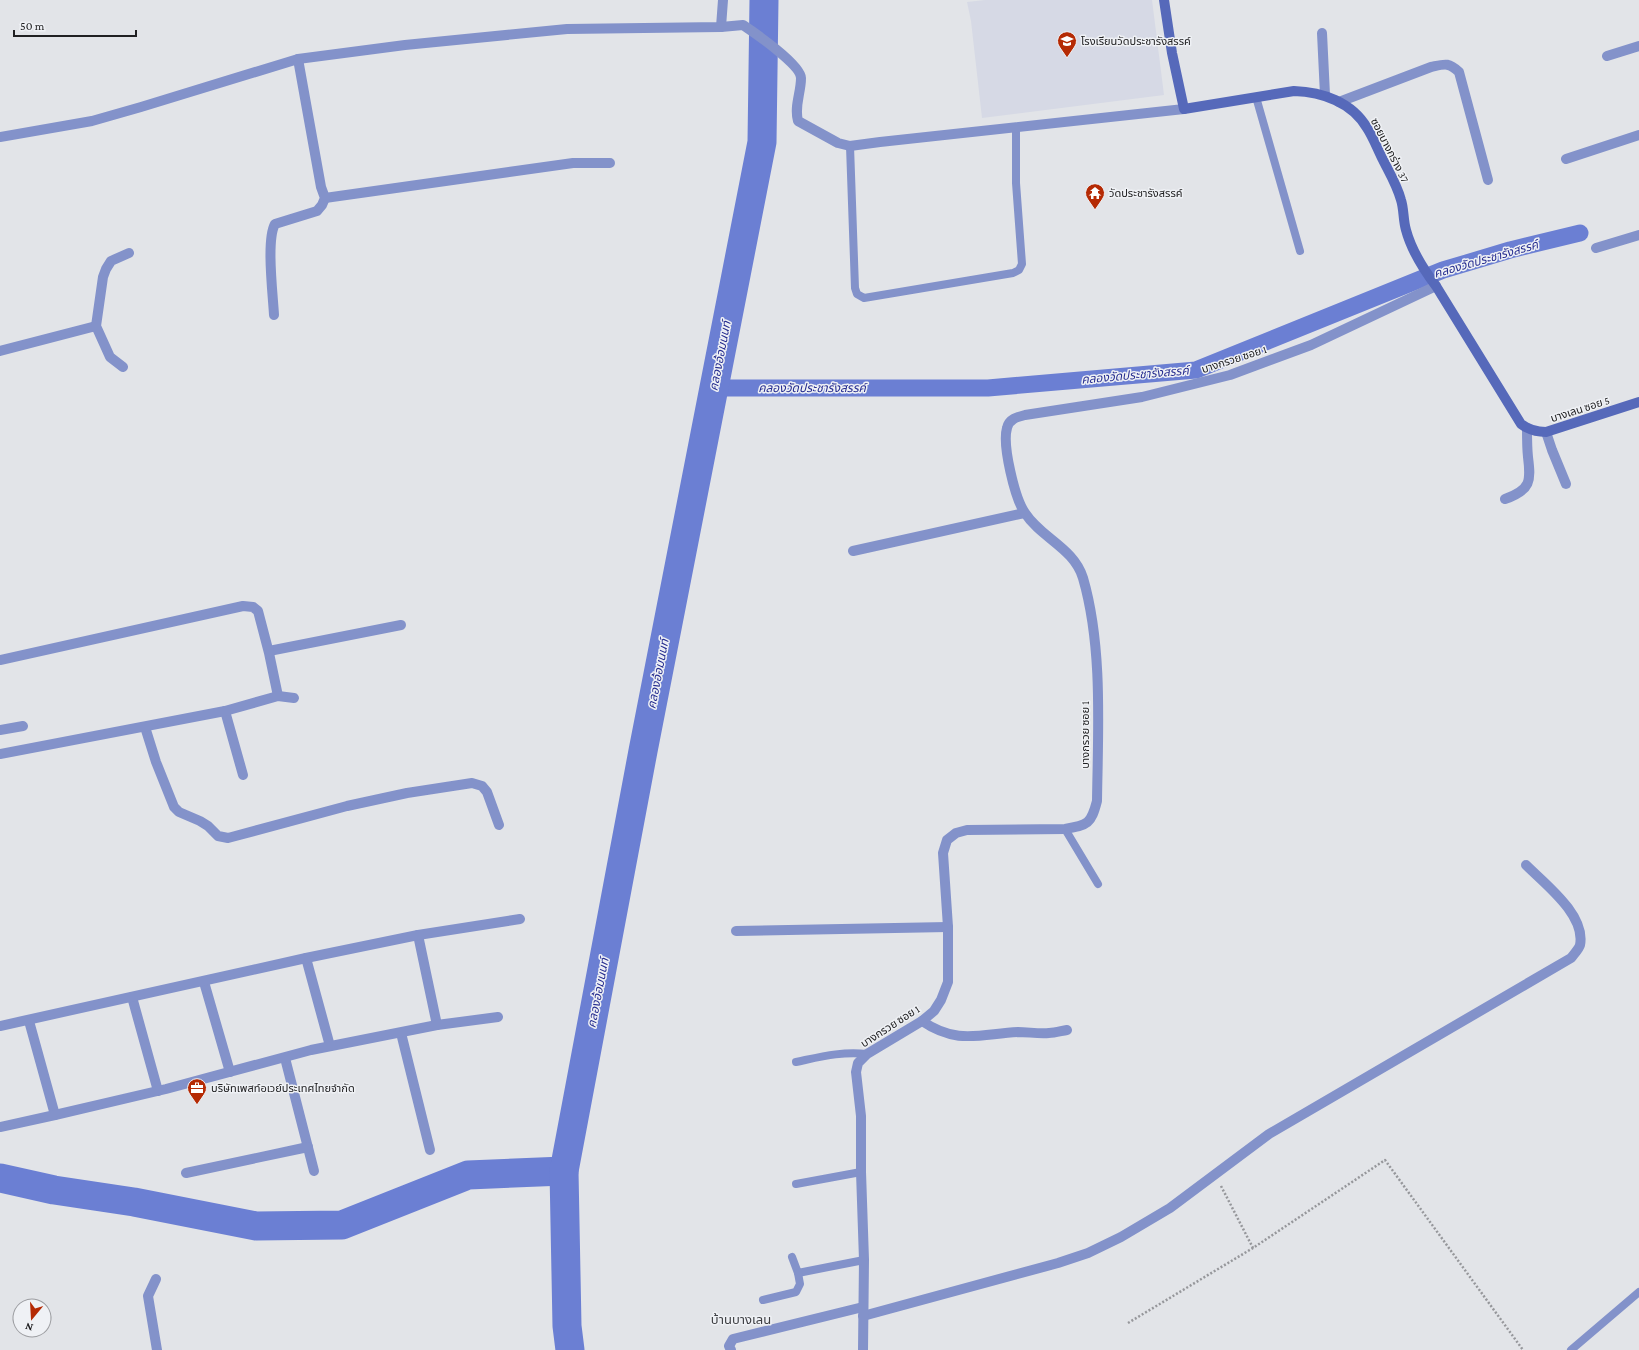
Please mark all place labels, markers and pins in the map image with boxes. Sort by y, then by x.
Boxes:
school or university icon: โรงเรียนวัดประชารังสรรค์ [1056,30,1078,58]
place label: โรงเรียนวัดประชารังสรรค์ [1081,35,1191,47]
temple icon: วัดประชารังสรรค์ [1084,182,1106,210]
place label: วัดประชารังสรรค์ [1109,187,1183,199]
office icon: บริษัทเพสท์อเวย์ประเทศไทยจำกัด [186,1077,208,1105]
place label: บริษัทเพสท์อเวย์ประเทศไทยจำกัด [211,1082,355,1094]

